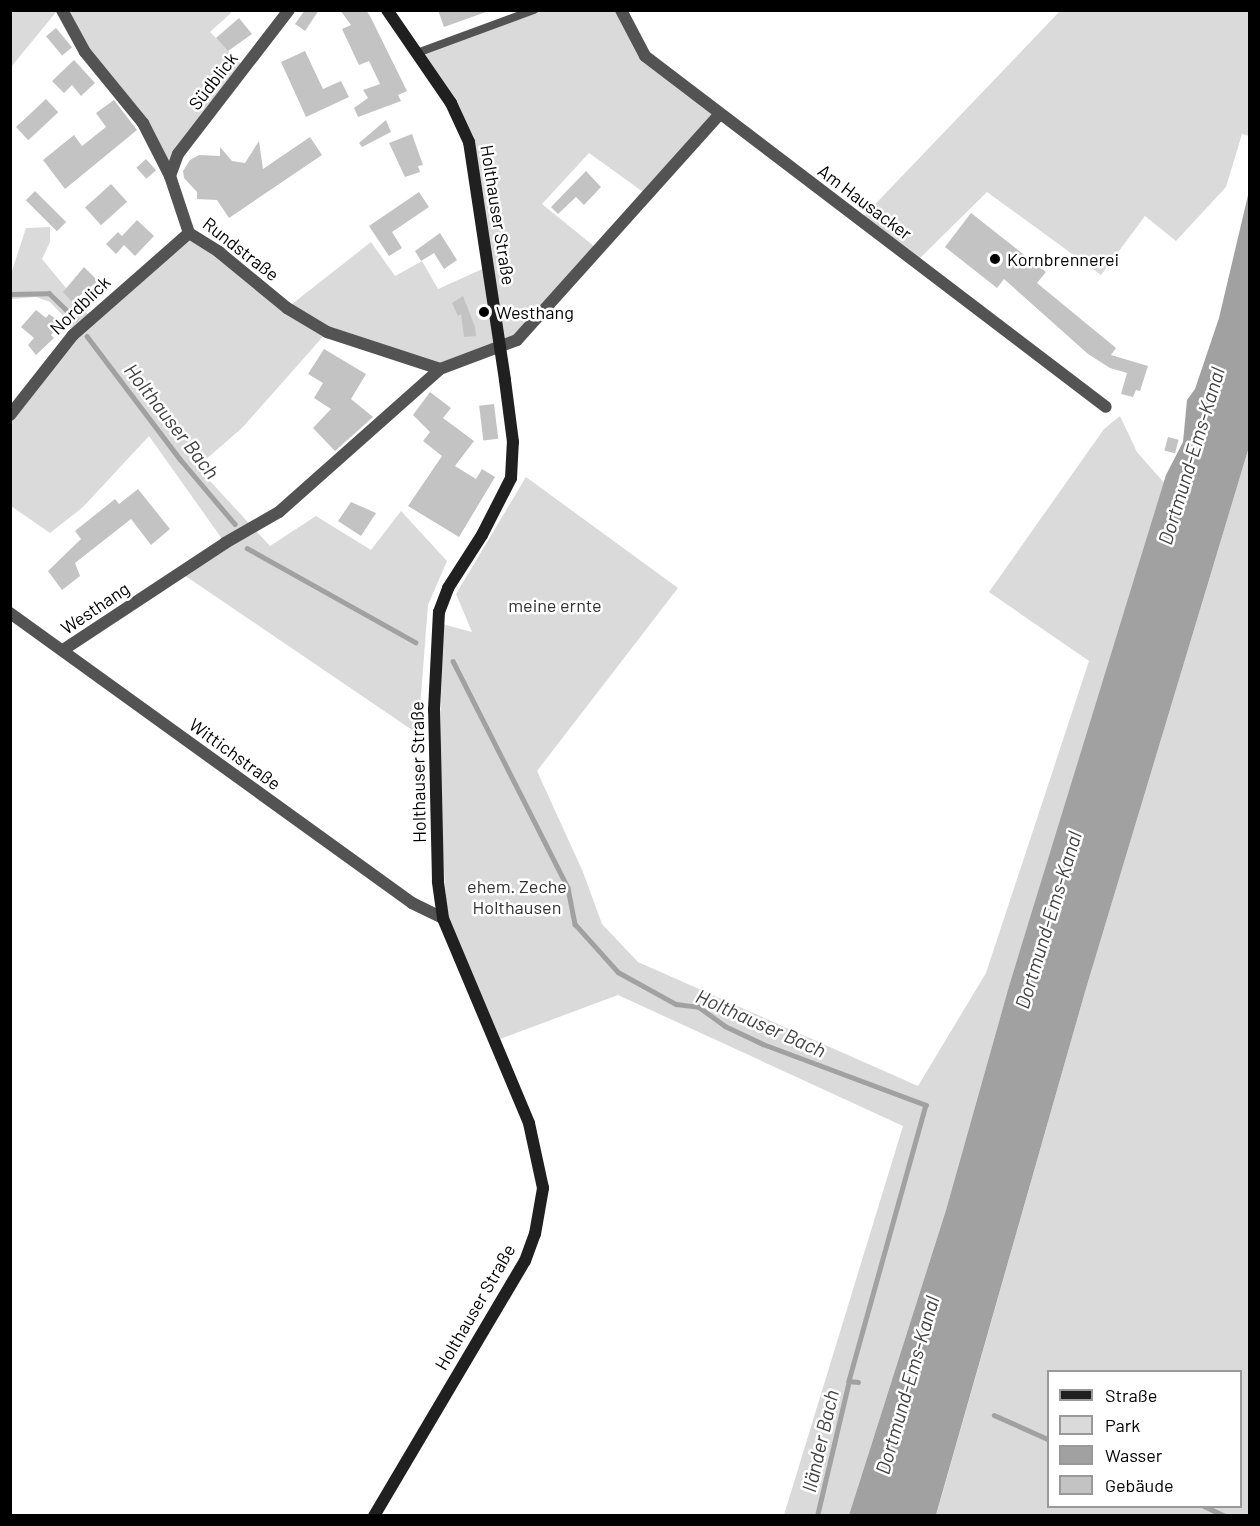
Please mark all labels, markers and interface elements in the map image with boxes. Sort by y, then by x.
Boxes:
street label: Südblick [184,48,242,114]
street label: Holthauser Straße [476,143,520,287]
street label: Am Hausacker [814,160,916,244]
street label: Rundstraße [199,213,283,285]
place label: Kornbrennerei [1007,248,1119,270]
marker: Kornbrennerei [988,252,1002,266]
street label: Nordblick [45,271,115,339]
place label: Westhang [496,301,574,323]
marker: Westhang [477,305,491,319]
water label: Holthauser Bach [120,359,224,483]
water label: Dortmund-Ems-Kanal [1153,364,1229,548]
street label: Westhang [57,577,133,639]
park label: meine ernte [508,594,602,616]
street label: Holthauser Straße [406,701,430,843]
street label: Wittichstraße [185,714,285,794]
water label: Dortmund-Ems-Kanal [1010,828,1086,1012]
park label: ehem. Zeche Holthausen [467,876,567,918]
water label: Holthauser Bach [692,984,830,1062]
street label: Holthauser Straße [430,1240,520,1374]
water label: Dortmund-Ems-Kanal [870,1293,944,1477]
legend [1047,1370,1242,1508]
text: Straße [1105,1384,1157,1406]
water label: Iländer Bach [797,1387,843,1495]
text: Park [1105,1414,1140,1436]
text: Wasser [1105,1444,1162,1466]
text: Gebäude [1105,1474,1174,1496]

